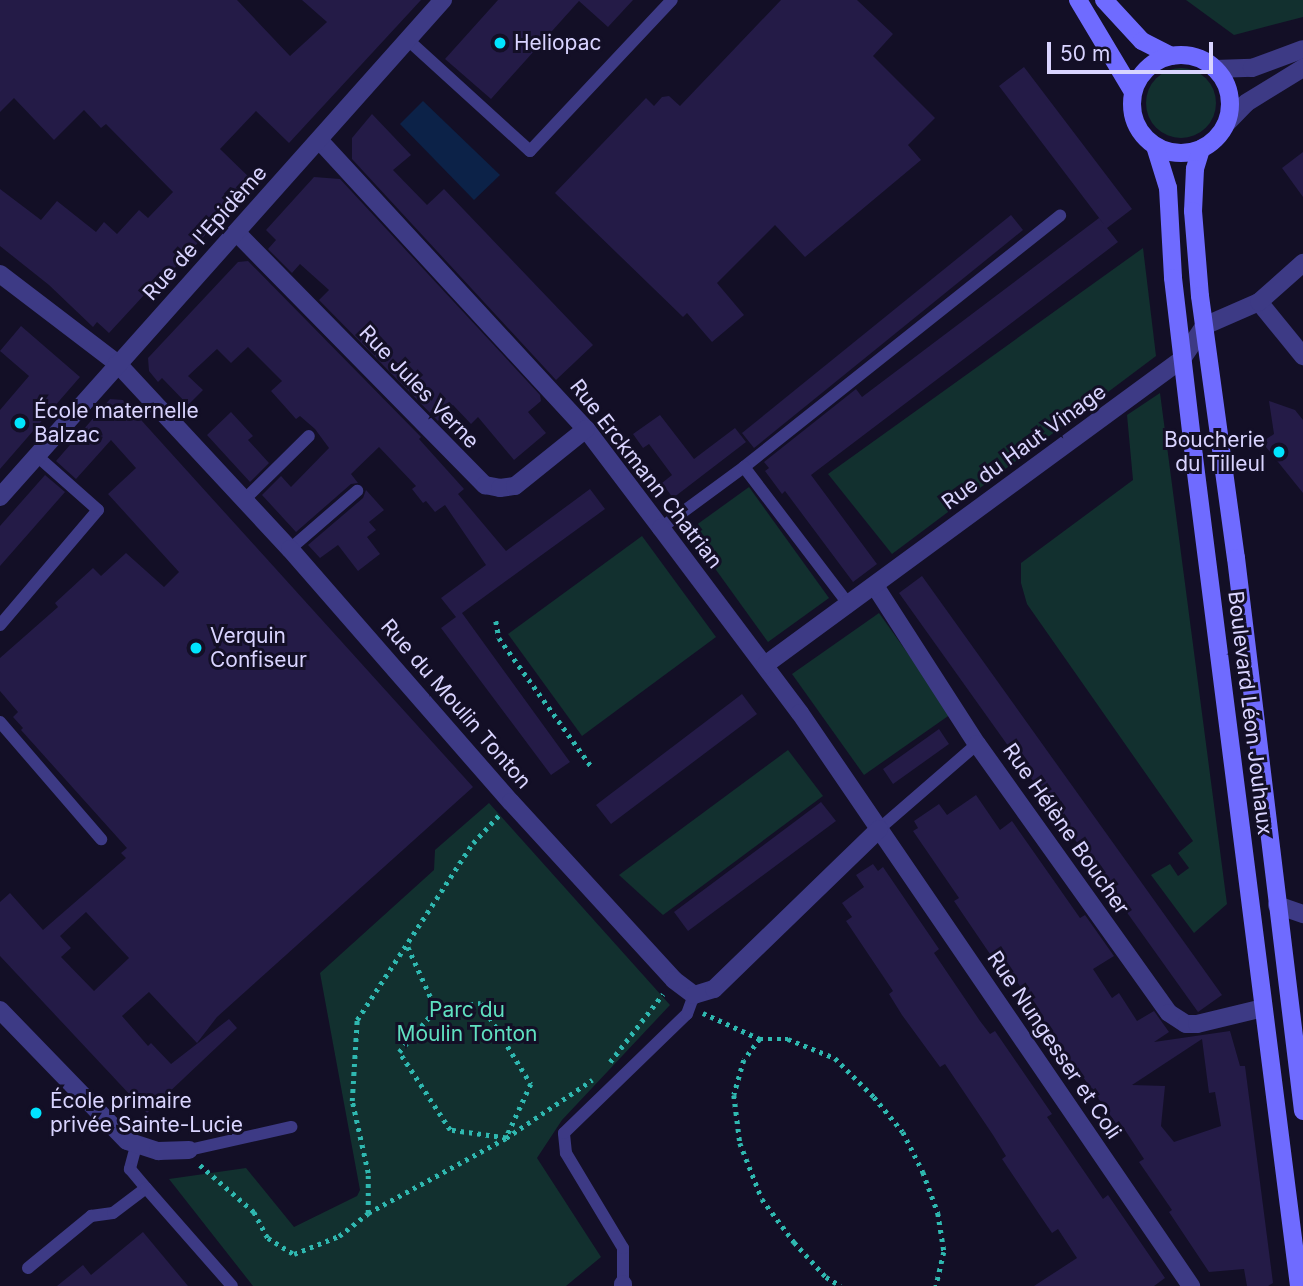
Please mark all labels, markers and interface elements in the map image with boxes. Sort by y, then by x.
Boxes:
scale bar [1051,28,1217,72]
place label: Heliopac [514,30,601,56]
marker: Heliopac [492,35,508,51]
text: 50 m [1060,41,1110,66]
street label: Rue de l'Epidème [138,160,272,306]
street label: Rue Jules Verne [354,320,484,454]
street label: Rue Erckmann Chatrian [564,375,728,573]
street label: Rue du Haut Vinage [937,379,1111,515]
place label: École maternelle Balzac [34,398,199,448]
marker: École maternelle Balzac [12,415,28,431]
place label: Boucherie du Tilleul [1164,427,1265,477]
marker: Boucherie du Tilleul [1271,444,1287,460]
street label: Boulevard Léon Jouhaux [1223,590,1277,836]
street label: Rue du Moulin Tonton [376,614,536,794]
place label: Verquin Confiseur [210,623,307,673]
marker: Verquin Confiseur [188,640,204,656]
street label: Rue Hélène Boucher [997,739,1135,919]
street label: Rue Nungesser et Coli [982,946,1126,1144]
park label: Parc du Moulin Tonton [396,997,538,1047]
place label: École primaire privée Sainte-Lucie [50,1088,243,1138]
marker: École primaire privée Sainte-Lucie [28,1105,44,1121]

